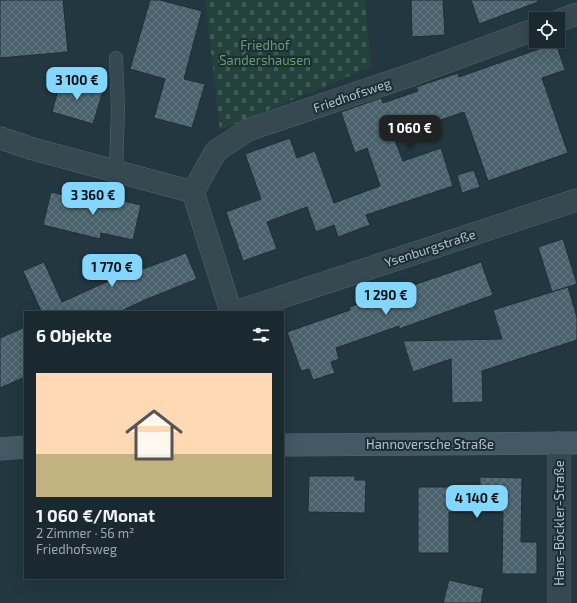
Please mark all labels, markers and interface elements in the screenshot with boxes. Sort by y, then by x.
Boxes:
map controls [529,12,565,48]
button: locate [529,12,565,48]
park label: Friedhof Sandershausen [219,37,311,68]
pin: 3 100 € [40,67,114,101]
text: 3 100 € [55,72,99,88]
street label: Friedhofsweg [311,74,393,116]
pin: 1 060 € [373,115,447,149]
text: 1 060 € [388,120,432,136]
pin: 3 360 € [56,182,130,216]
text: 3 360 € [71,187,115,203]
street label: Ysenburgstraße [382,226,478,270]
pin: 1 770 € [75,254,149,288]
text: 1 770 € [91,259,133,275]
pin: 1 290 € [349,282,423,316]
text: 1 290 € [364,287,408,303]
icon: filters [250,324,272,346]
text: 6 Objekte [36,325,112,345]
icon: home [118,399,190,471]
street label: Hannoversche Straße [366,436,494,452]
street label: Hans-Böckler-Straße [551,460,567,586]
pin: 4 140 € [440,485,514,519]
text: 4 140 € [455,490,499,506]
text: 1 060 €/Monat [36,505,155,525]
text: 2 Zimmer · 56 m² [36,525,134,541]
text: Friedhofsweg [36,541,117,557]

